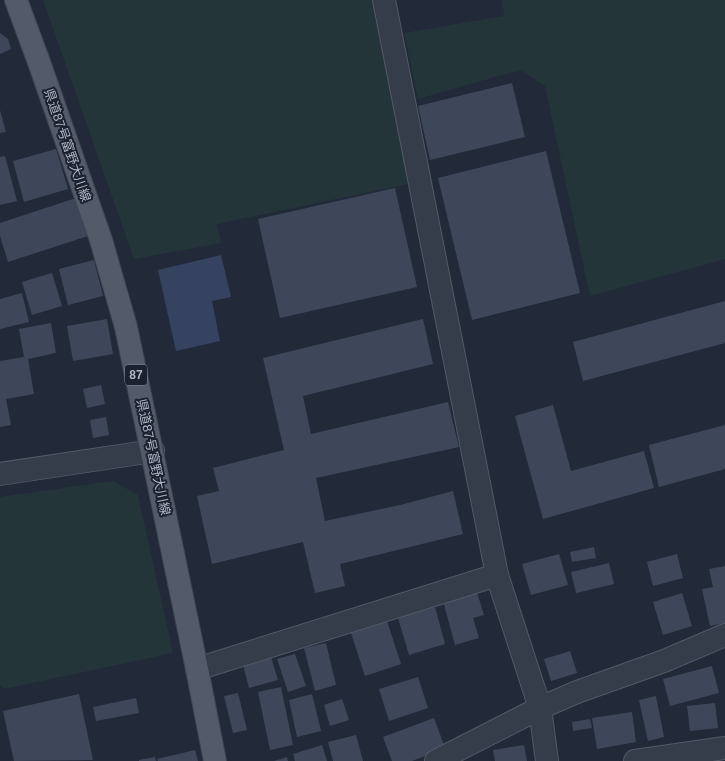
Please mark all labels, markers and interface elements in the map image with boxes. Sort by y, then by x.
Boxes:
street label: 県道87号富野大川線 [41,87,94,204]
road number: 87 [125,365,147,385]
street label: 県道87号富野大川線 [134,398,173,517]

